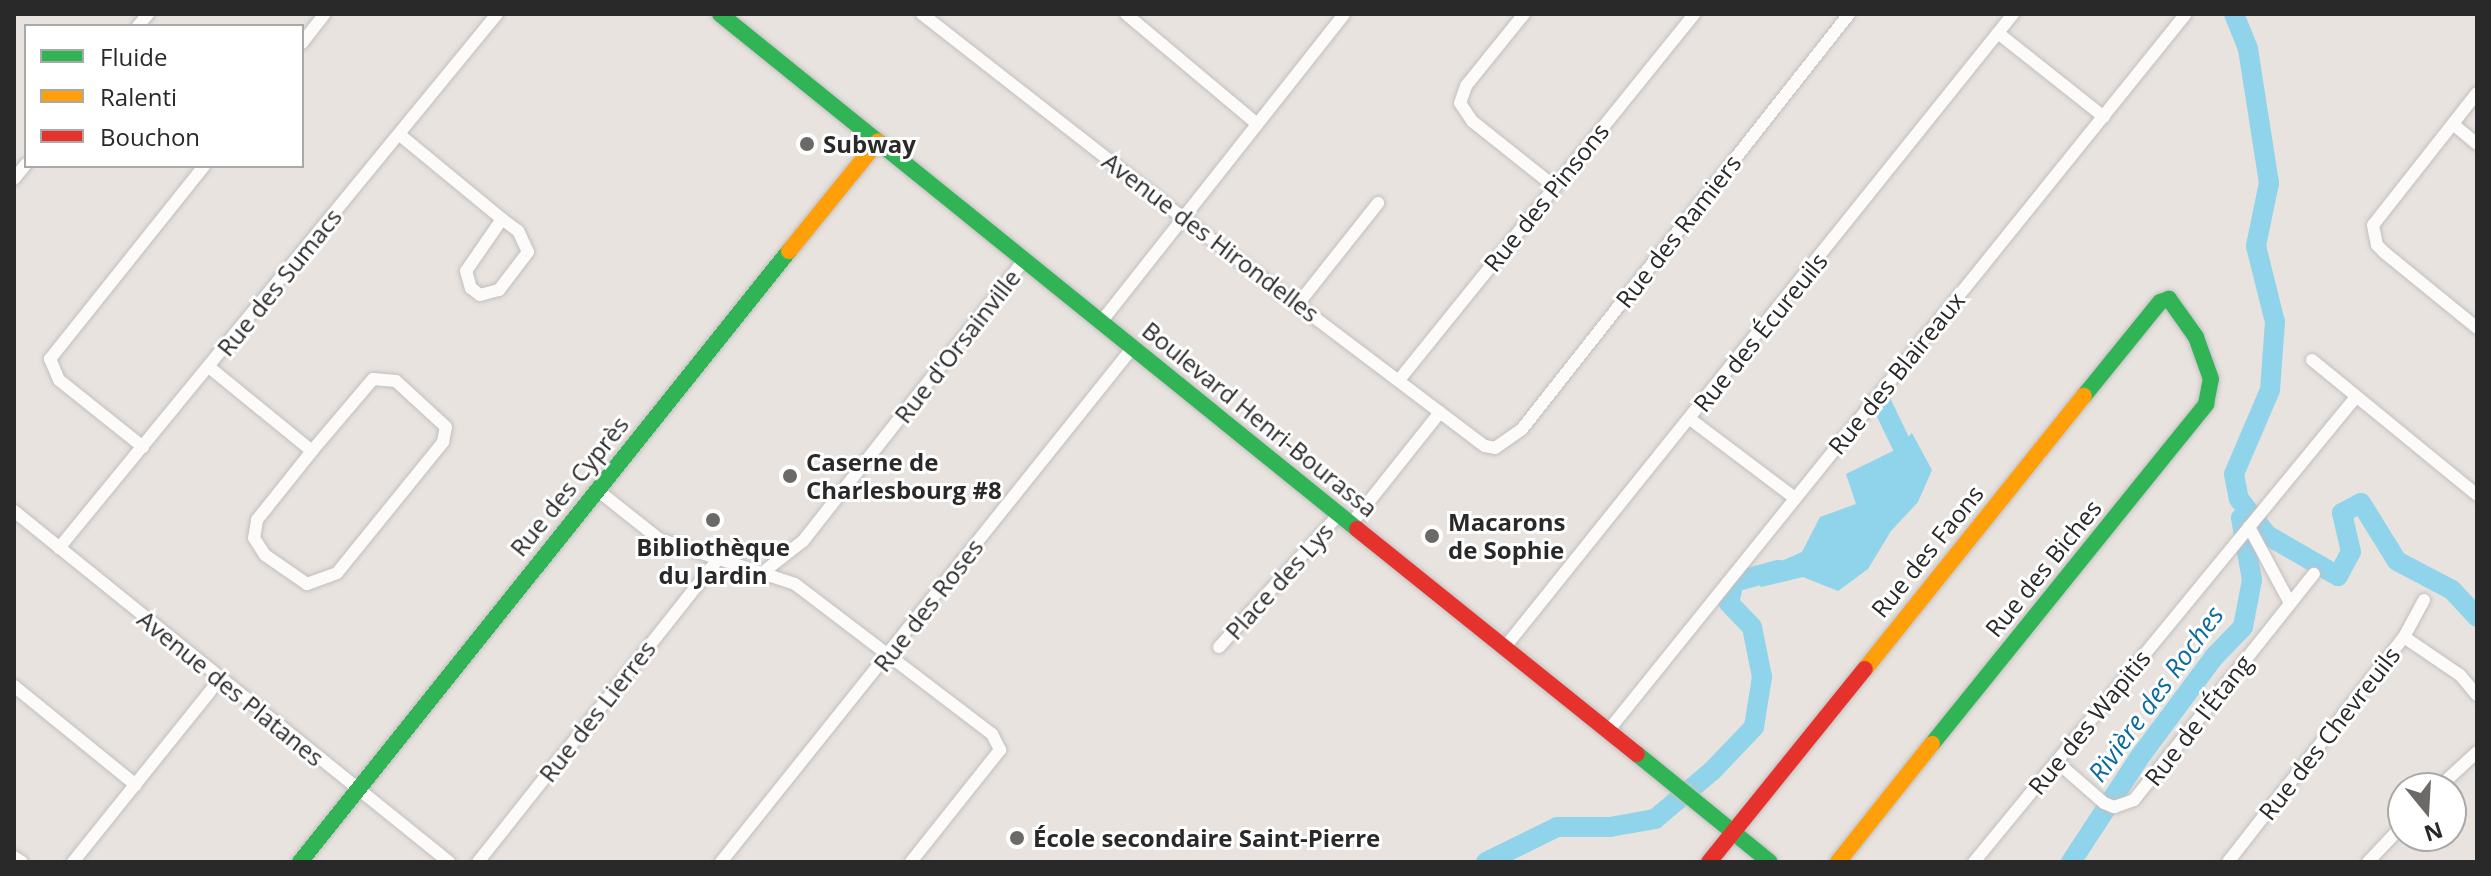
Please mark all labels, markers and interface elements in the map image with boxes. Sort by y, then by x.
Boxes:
legend [24,24,304,168]
text: Fluide [100,40,167,73]
text: Ralenti [100,80,177,113]
street label: Rue des Pinsons [1477,117,1615,277]
text: Bouchon [100,120,200,153]
place label: Subway [823,130,916,158]
marker: Subway [798,135,816,153]
street label: Avenue des Hirondelles [1097,146,1325,328]
street label: Rue des Ramiers [1609,149,1747,313]
street label: Rue des Sumacs [211,202,347,362]
street label: Rue des Écureuils [1687,247,1833,417]
street label: Rue d'Orsainville [888,264,1026,428]
street label: Rue des Blaireaux [1822,286,1970,460]
street label: Boulevard Henri-Bourassa [1137,315,1383,523]
street label: Rue des Cyprès [504,410,634,562]
place label: Caserne de Charlesbourg #8 [806,448,1002,504]
marker: Caserne de Charlesbourg #8 [781,467,799,485]
street label: Rue des Faons [1865,479,1989,623]
street label: Rue des Biches [1979,494,2107,642]
place label: Macarons de Sophie [1448,508,1565,564]
marker: Bibliothèque du Jardin [704,511,722,529]
street label: Place des Lys [1219,517,1339,645]
marker: Macarons de Sophie [1423,527,1441,545]
place label: Bibliothèque du Jardin [636,533,790,589]
street label: Rue des Roses [867,533,989,677]
water label: Rivière des Roches [2082,600,2230,788]
street label: Avenue des Platanes [132,604,330,772]
street label: Rue des Lierres [533,634,661,788]
street label: Rue des Chevreuils [2252,641,2406,825]
street label: Rue des Wapitis [2022,644,2156,800]
street label: Rue de l'Étang [2138,649,2258,791]
north arrow [2387,772,2467,852]
text: N [2421,816,2447,850]
place label: École secondaire Saint-Pierre [1033,824,1380,852]
marker: École secondaire Saint-Pierre [1008,829,1026,847]

